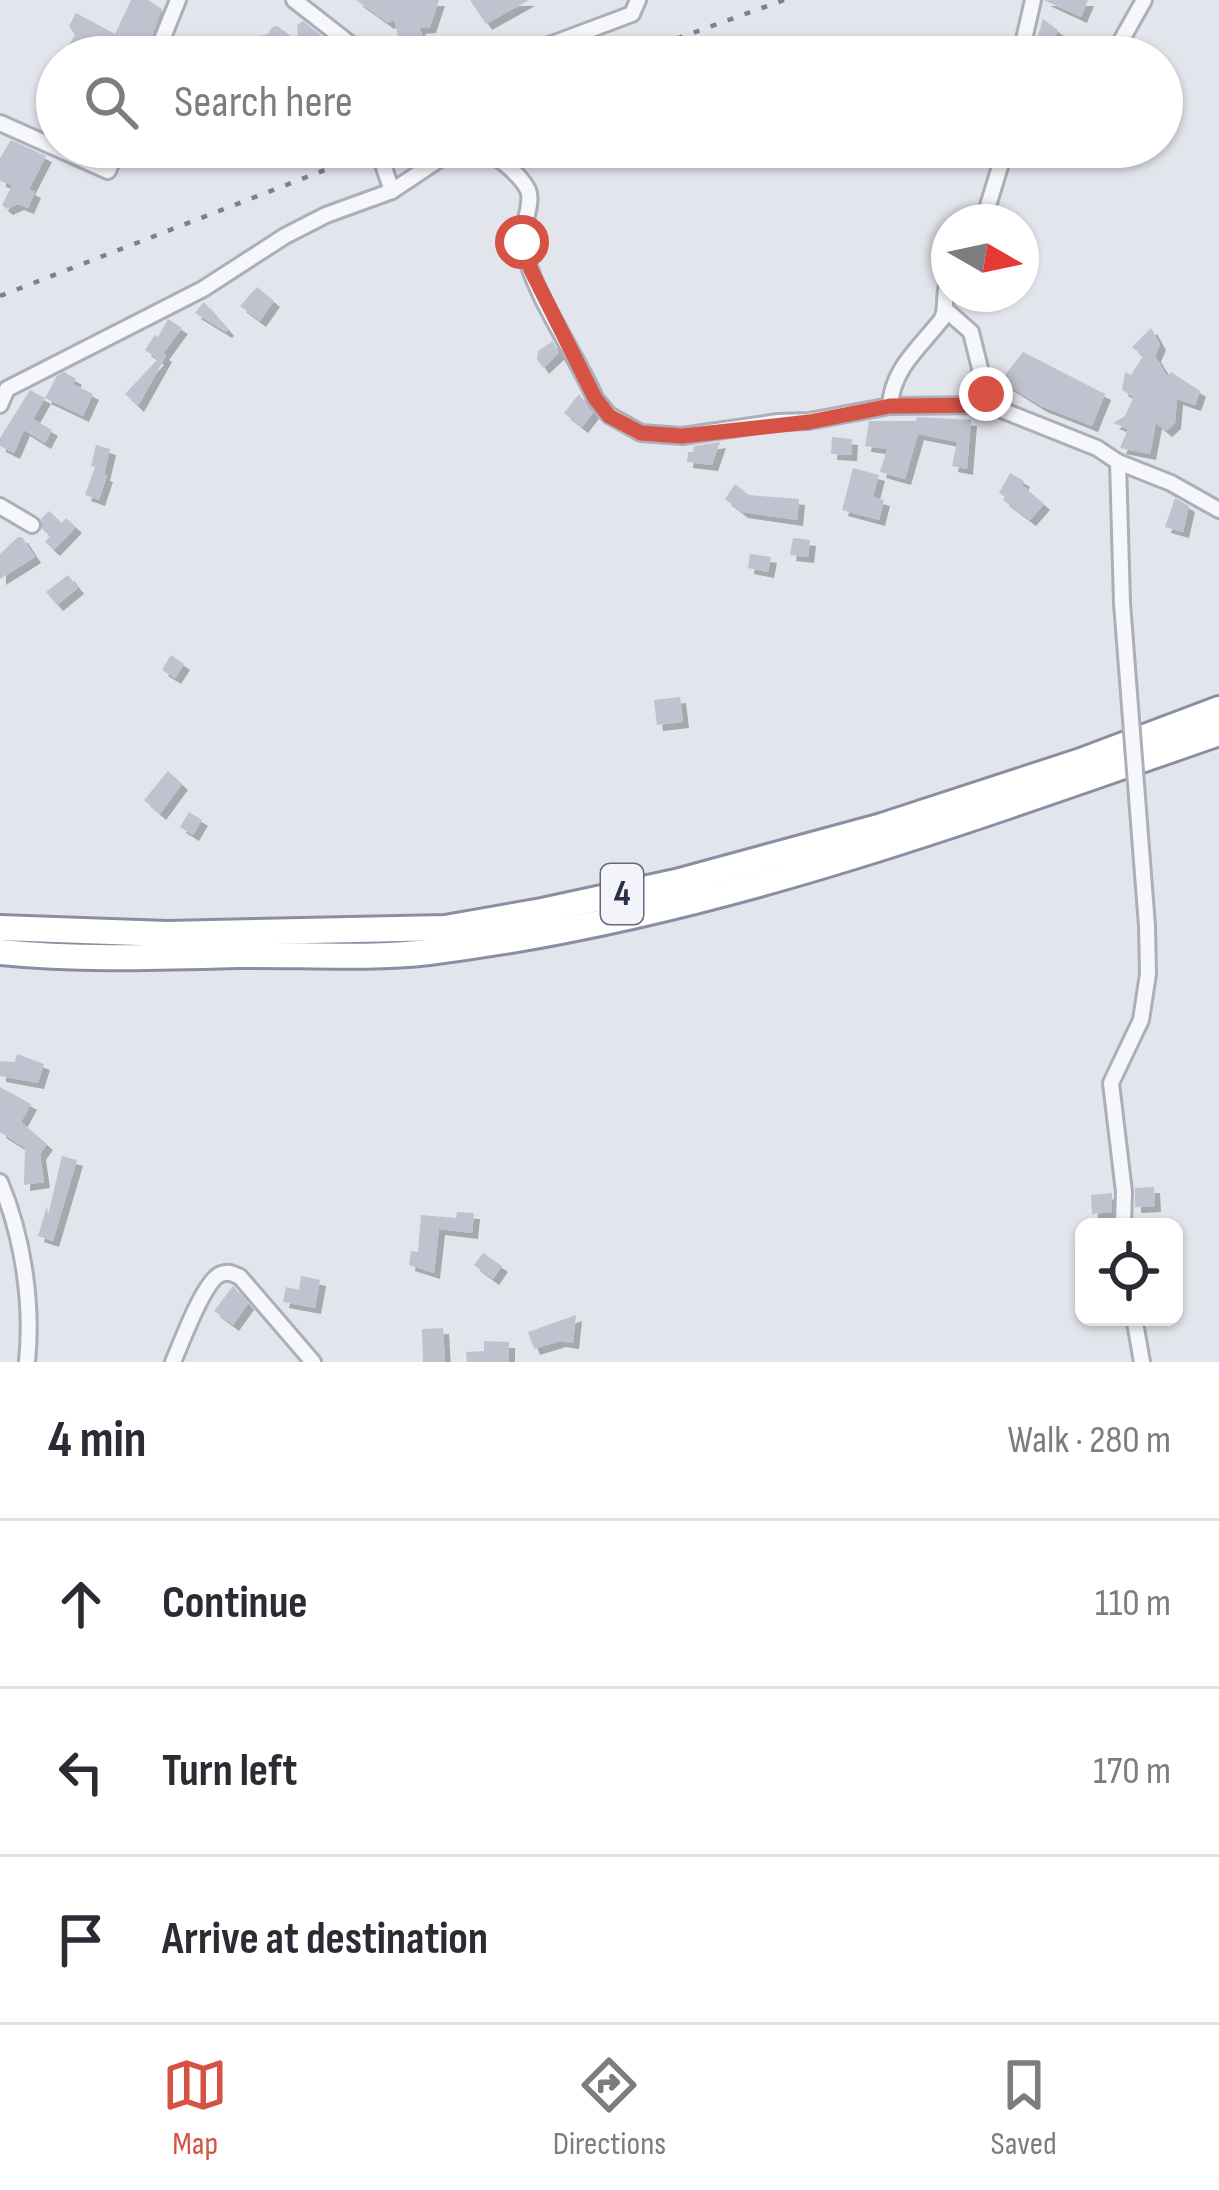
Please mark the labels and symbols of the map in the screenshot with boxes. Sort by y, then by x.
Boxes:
north arrow [931,204,1039,312]
route start [495,215,549,269]
route end [959,367,1013,421]
road number: 4 [601,864,643,924]

